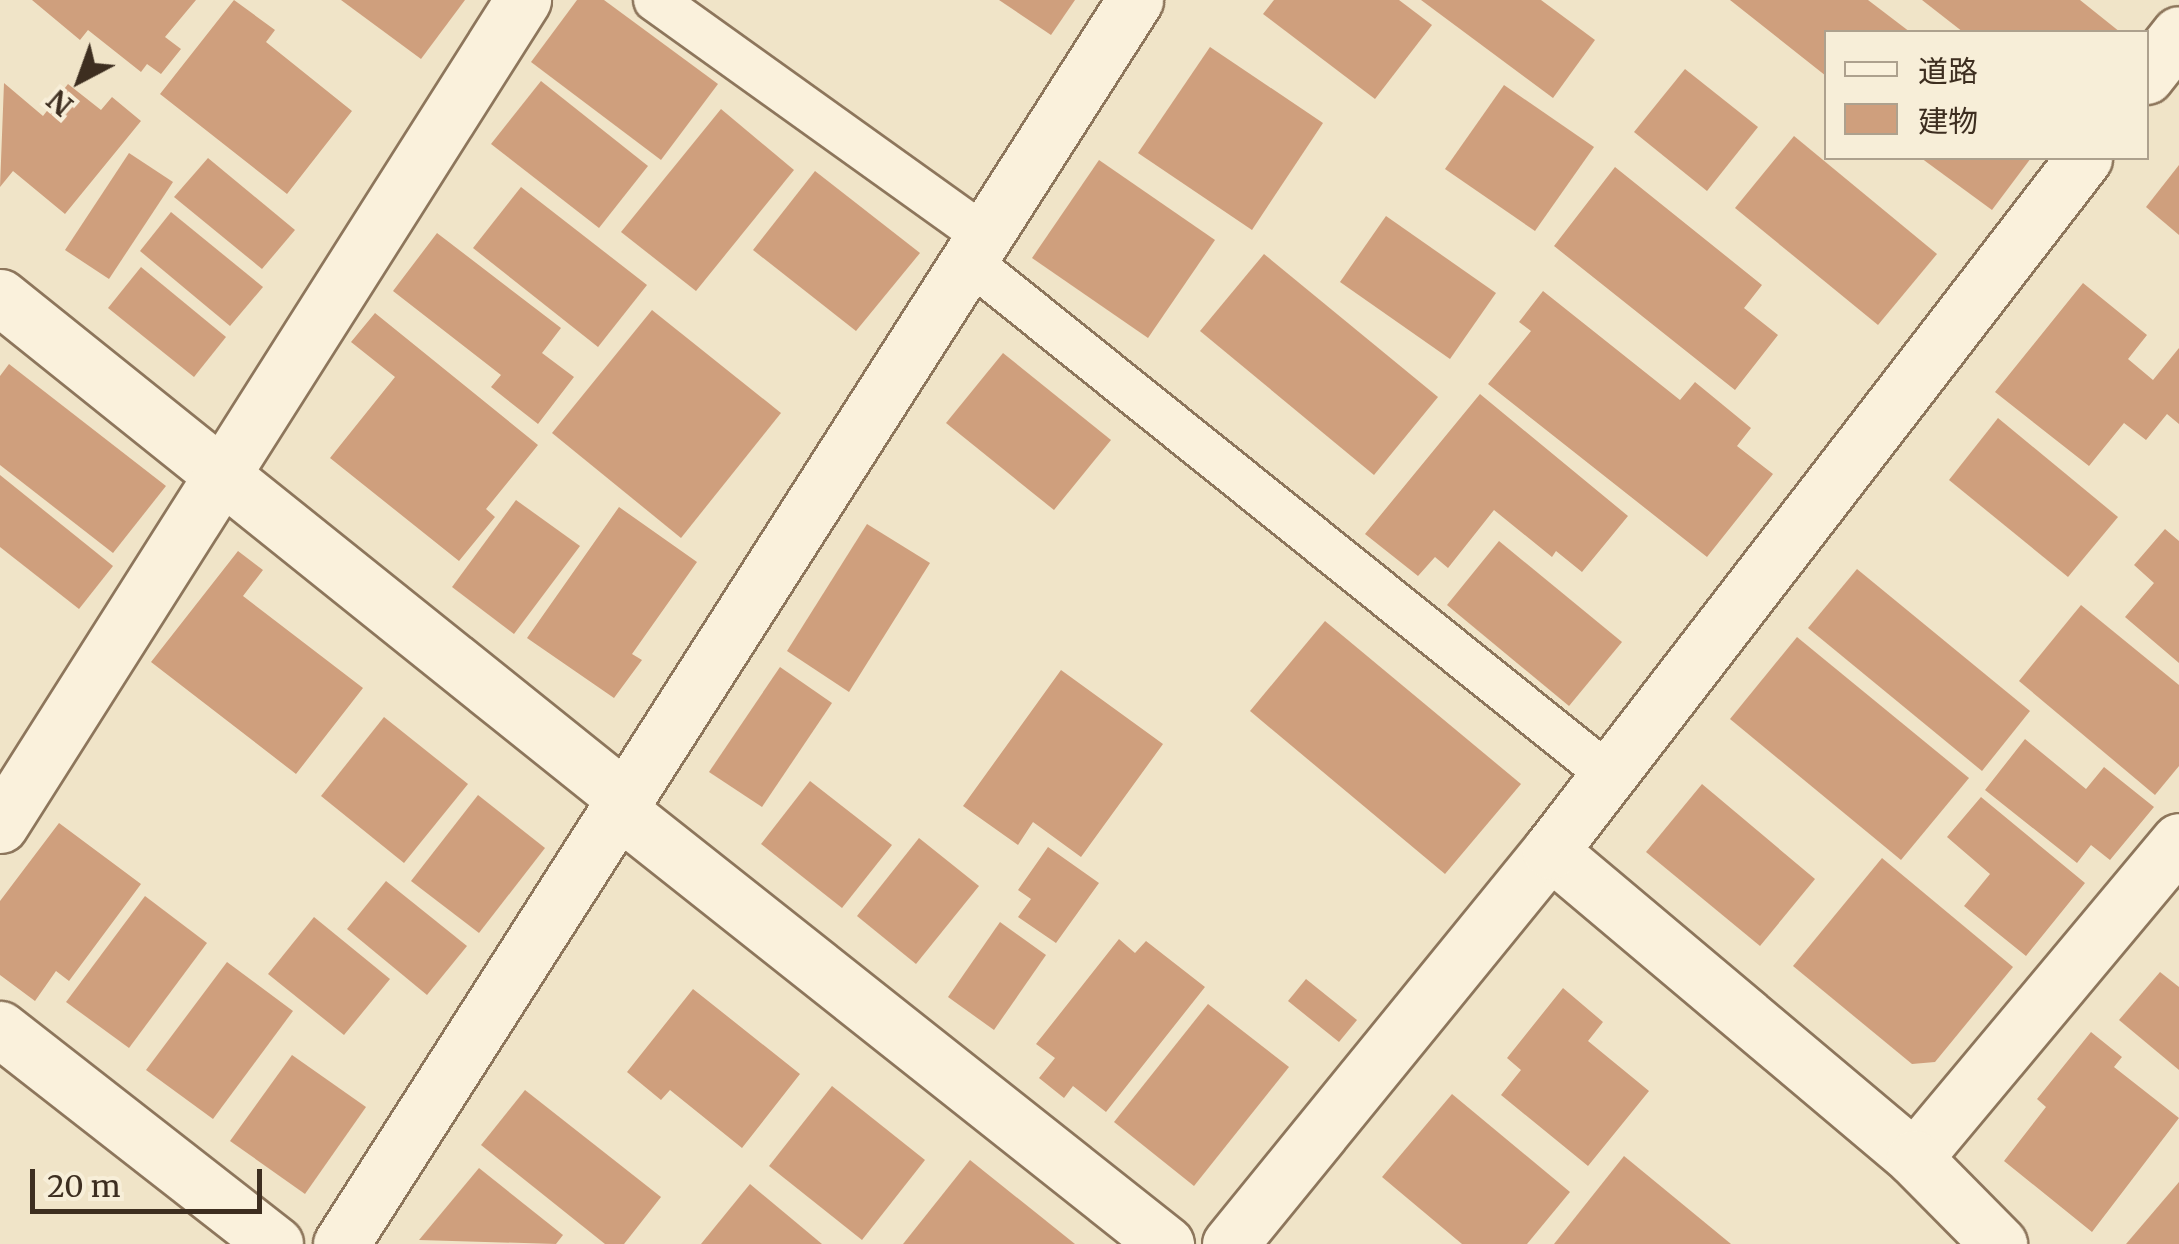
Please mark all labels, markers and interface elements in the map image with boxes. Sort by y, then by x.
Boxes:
north arrow [30,30,130,130]
legend [1824,30,2149,160]
text: 道路 [1918,52,1978,90]
text: N [40,82,80,123]
text: 建物 [1918,102,1978,140]
scale bar [35,1149,268,1211]
text: 20 m [47,1167,120,1205]

